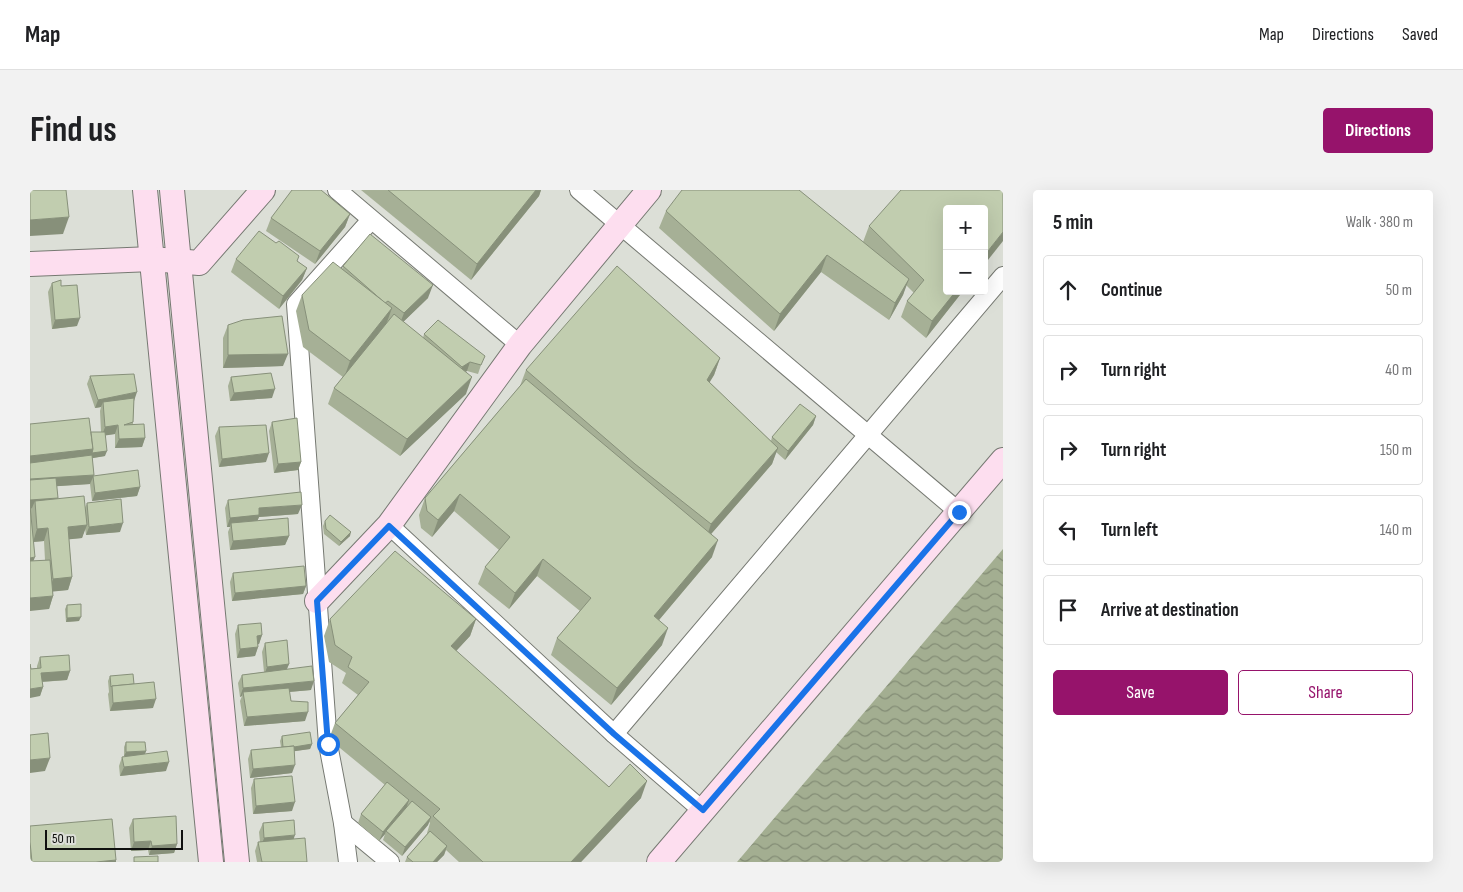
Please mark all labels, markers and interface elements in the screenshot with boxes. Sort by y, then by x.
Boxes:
text: Map [25,20,60,49]
text: Map [1259,24,1284,45]
text: Directions [1312,24,1374,45]
text: Saved [1402,24,1438,45]
button: Directions [1323,108,1433,153]
text: Find us [30,109,117,152]
map controls [943,205,988,295]
button: + [943,205,988,250]
text: 5 min [1053,210,1093,235]
text: Walk · 380 m [1346,213,1413,232]
button: − [943,250,988,295]
icon: ahead [1054,276,1082,304]
text: Continue [1101,279,1162,302]
text: 50 m [1386,281,1412,300]
icon: right [1054,356,1082,384]
text: Turn right [1101,359,1166,382]
text: 40 m [1385,361,1412,380]
icon: right [1054,436,1082,464]
text: Turn right [1101,439,1166,462]
text: 150 m [1380,441,1412,460]
route end [948,501,971,524]
icon: left [1054,516,1082,544]
text: Turn left [1101,519,1158,542]
text: 140 m [1380,521,1412,540]
icon: arrive [1054,596,1082,624]
text: Arrive at destination [1101,599,1239,622]
button: Save [1053,670,1228,715]
button: Share [1238,670,1413,715]
route start [317,733,340,756]
scale bar [45,827,182,850]
text: 50 m [52,830,75,847]

